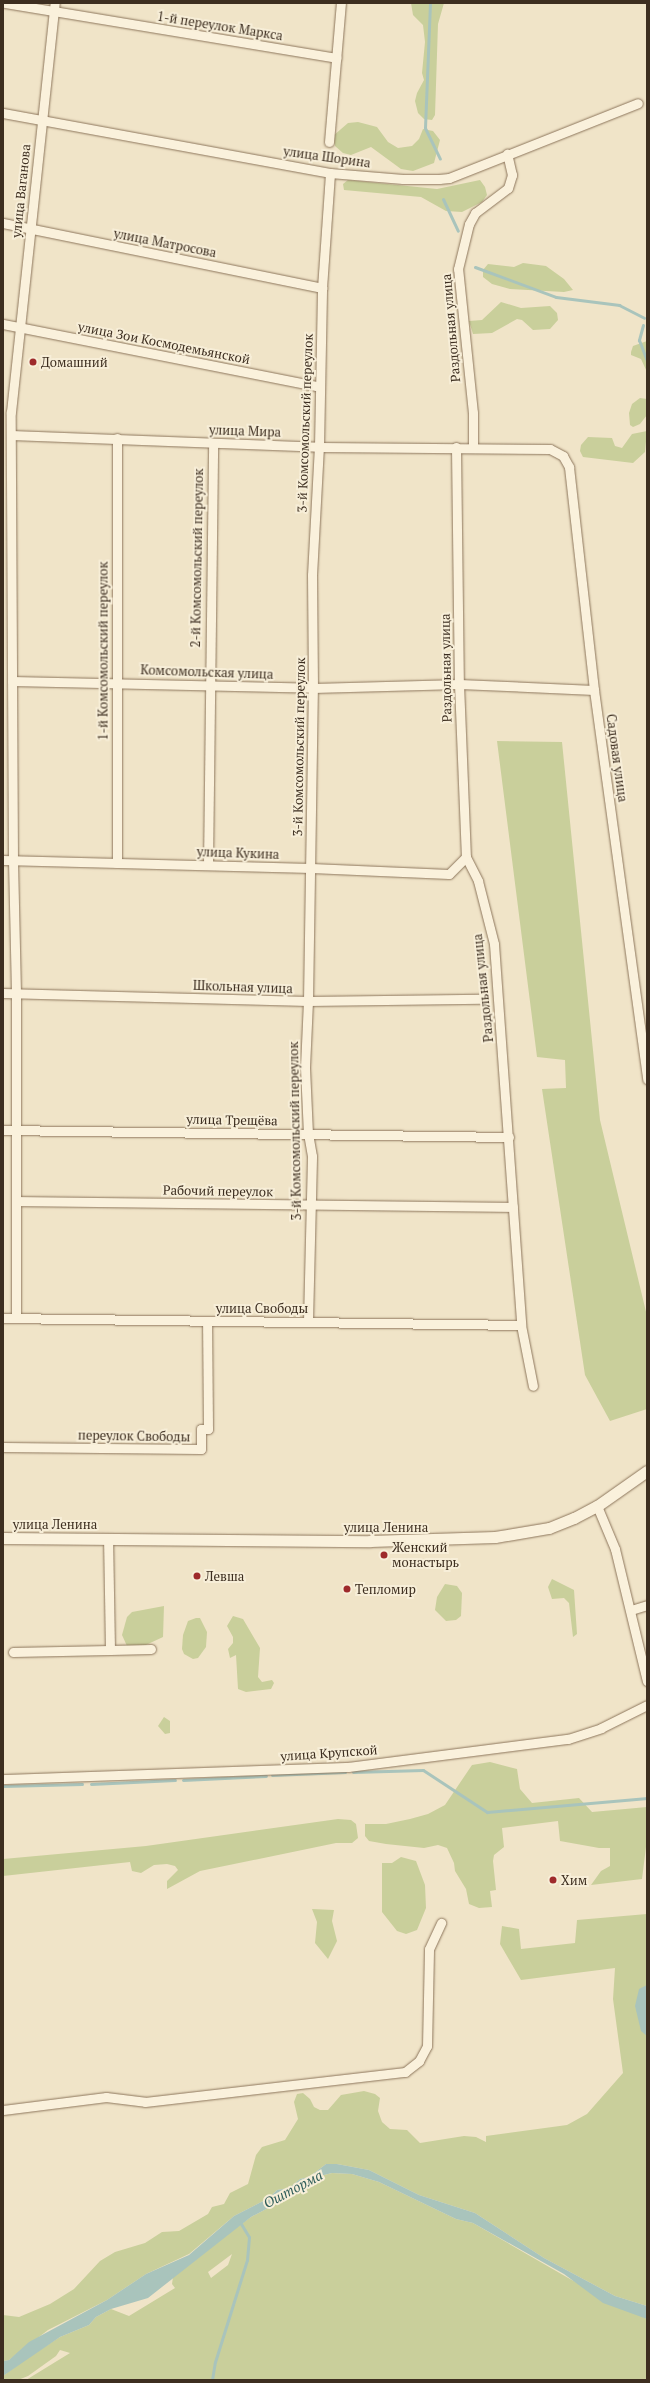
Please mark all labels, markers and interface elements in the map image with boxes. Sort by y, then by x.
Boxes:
street label: 1-й переулок Маркса [156,8,284,44]
street label: улица Ваганова [8,143,34,239]
street label: улица Шорина [282,143,372,171]
street label: улица Матросова [112,225,218,261]
street label: Раздольная улица [438,273,464,383]
street label: улица Зои Космодемьянской [77,319,251,367]
street label: 3-й Комсомольский переулок [294,333,316,513]
place label: Домашний [41,354,108,370]
marker: Домашний [28,357,38,367]
street label: улица Мира [209,422,281,440]
street label: 2-й Комсомольский переулок [188,468,206,648]
street label: 1-й Комсомольский переулок [95,561,111,741]
street label: Раздольная улица [437,613,455,723]
street label: 3-й Комсомольский переулок [290,657,308,837]
street label: Комсомольская улица [140,662,274,682]
street label: Садовая улица [603,713,631,803]
street label: улица Кукина [196,844,280,862]
street label: Раздольная улица [470,933,496,1043]
street label: Школьная улица [193,977,293,997]
street label: 3-й Комсомольский переулок [286,1041,304,1221]
street label: улица Трещёва [186,1111,278,1129]
street label: Рабочий переулок [163,1182,273,1200]
street label: улица Свободы [216,1300,308,1316]
street label: переулок Свободы [78,1427,190,1445]
street label: улица Ленина [13,1516,97,1532]
street label: улица Ленина [344,1519,428,1535]
place label: Женский монастырь [392,1540,459,1571]
marker: Женский монастырь [379,1550,389,1560]
place label: Левша [205,1568,244,1584]
marker: Левша [192,1571,202,1581]
place label: Тепломир [355,1581,416,1597]
marker: Тепломир [342,1584,352,1594]
street label: улица Крупской [280,1742,378,1764]
place label: Хим [561,1872,587,1888]
marker: Хим [548,1875,558,1885]
water label: Ошторма [261,2166,325,2212]

